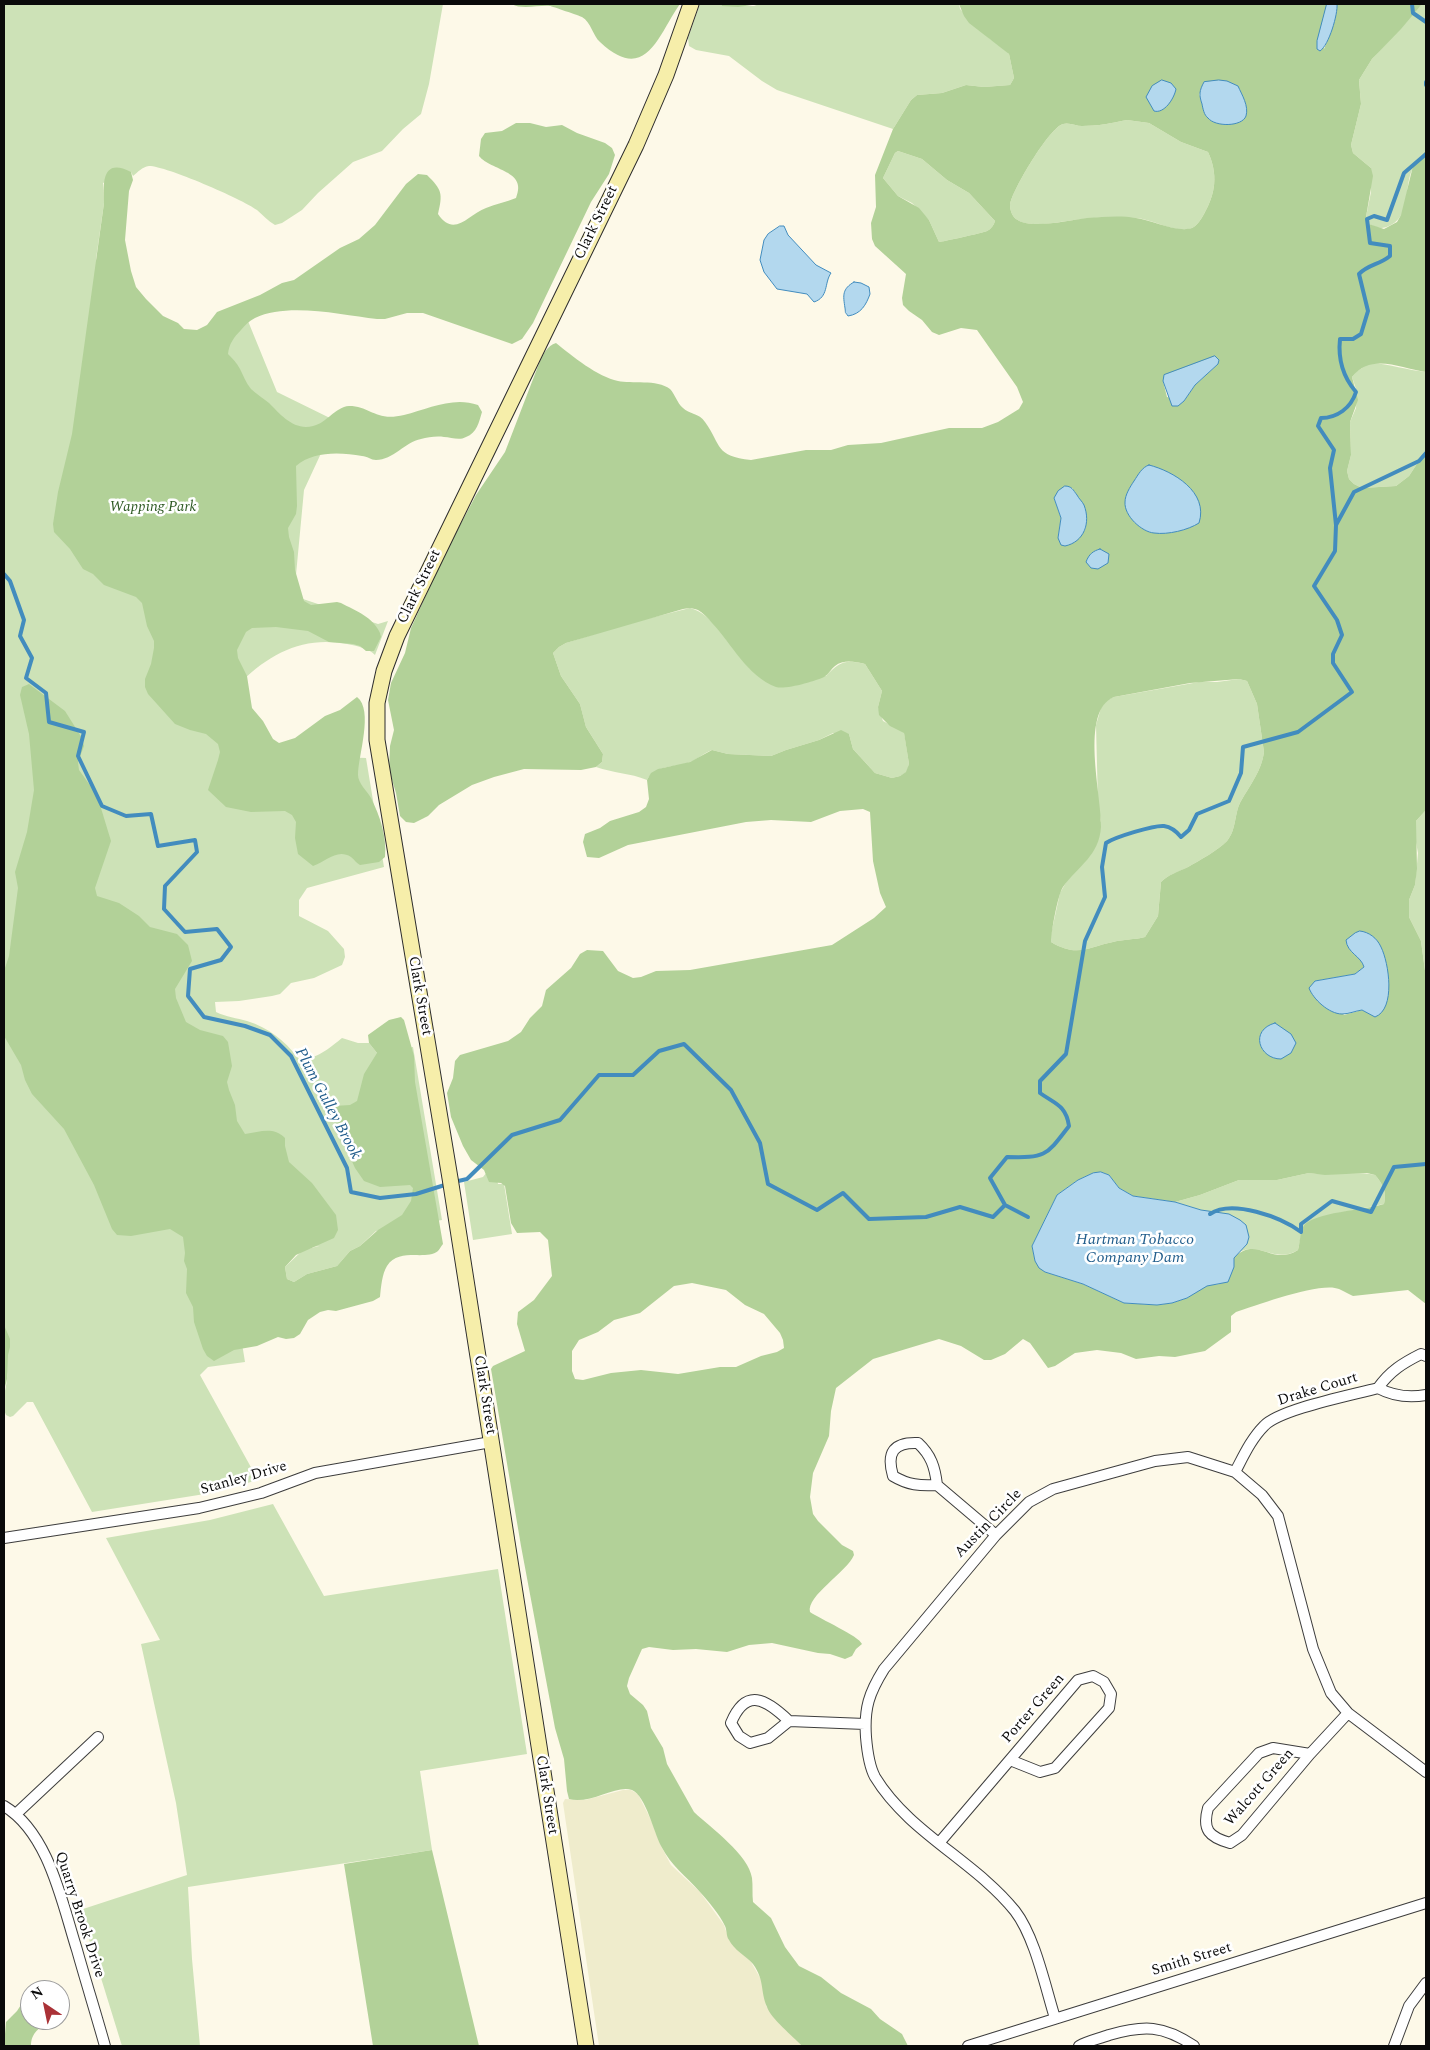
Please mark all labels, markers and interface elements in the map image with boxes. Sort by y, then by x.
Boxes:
street label: Clark Street [571,183,623,263]
park label: Wapping Park [109,499,197,517]
street label: Clark Street [394,547,446,627]
street label: Clark Street [403,955,435,1037]
water label: Plum Gulley Brook [289,1045,365,1163]
water label: Hartman Tobacco Company Dam [1076,1231,1194,1269]
street label: Clark Street [469,1354,499,1436]
street label: Drake Court [1276,1369,1360,1411]
street label: Stanley Drive [199,1458,289,1500]
street label: Austin Circle [952,1486,1026,1562]
street label: Porter Green [999,1671,1069,1747]
street label: Walcott Green [1222,1746,1298,1830]
street label: Clark Street [531,1754,561,1836]
street label: Quarry Brook Drive [50,1850,108,1980]
street label: Smith Street [1150,1939,1234,1981]
north arrow [20,1980,70,2030]
text: N [26,1981,48,2005]

